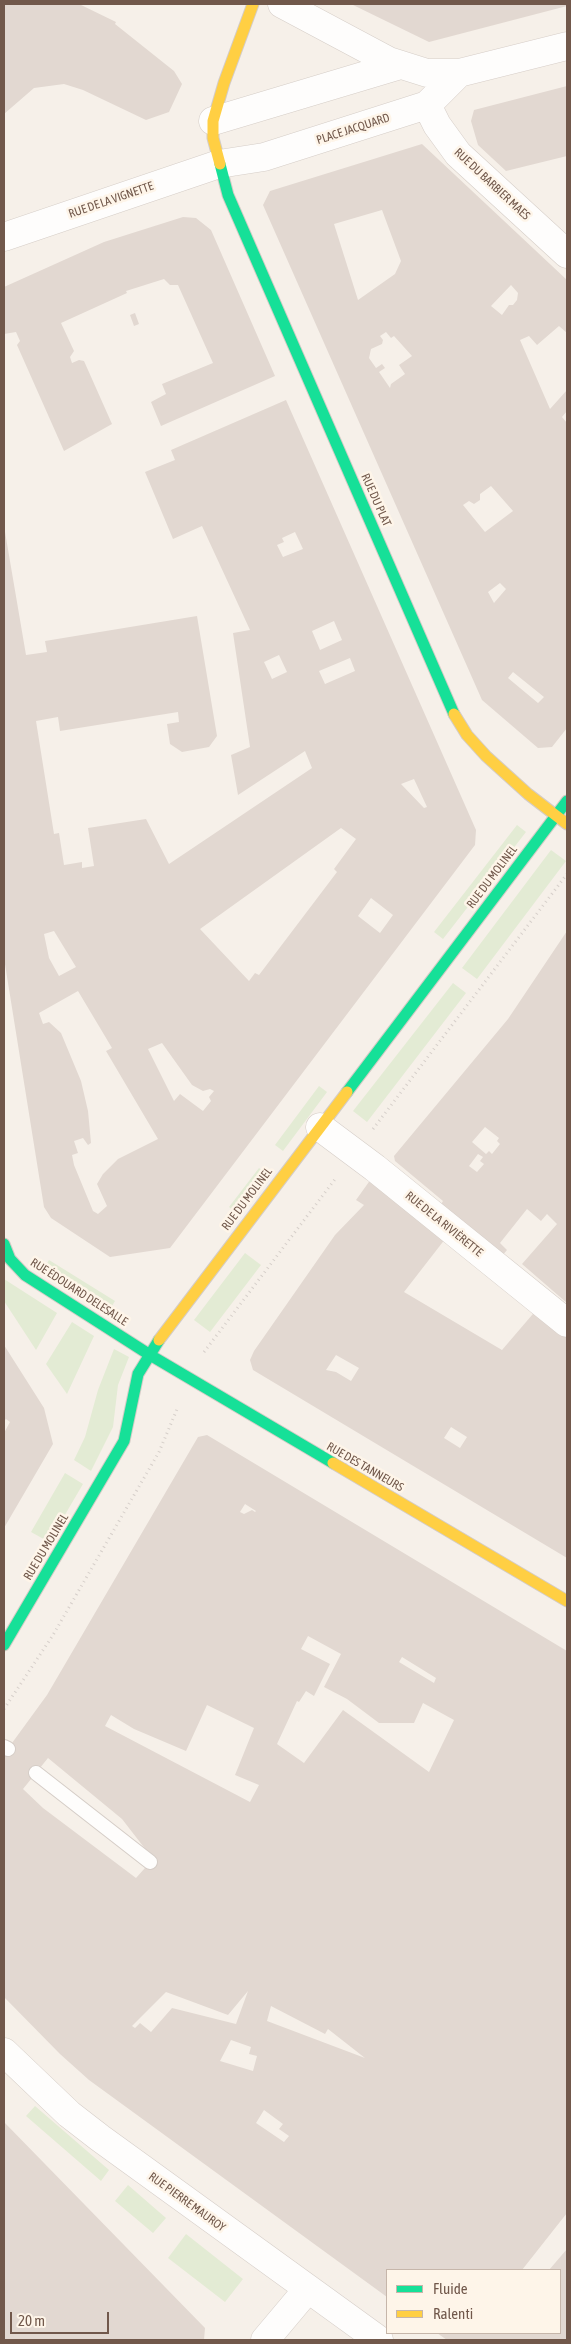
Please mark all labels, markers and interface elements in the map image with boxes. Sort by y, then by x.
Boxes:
street label: PLACE JACQUARD [315,110,391,148]
street label: RUE DU BARBIER MAES [451,145,533,223]
street label: RUE DE LA VIGNETTE [67,179,155,221]
street label: RUE DU PLAT [358,471,394,529]
street label: RUE DU MOLINEL [464,843,520,911]
street label: RUE DU MOLINEL [219,1165,275,1233]
street label: RUE DE LA RIVIÈRETTE [402,1188,486,1260]
street label: RUE ÉDOUARD DELESALLE [28,1255,130,1329]
street label: RUE DES TANNEURS [324,1439,406,1495]
street label: RUE DU MOLINEL [21,1511,71,1583]
street label: RUE PIERRE MAUROY [146,2169,228,2235]
legend [386,2269,561,2334]
text: Fluide [433,2280,468,2297]
scale bar [12,2302,111,2334]
text: Ralenti [433,2305,473,2322]
text: 20 m [18,2312,45,2329]

